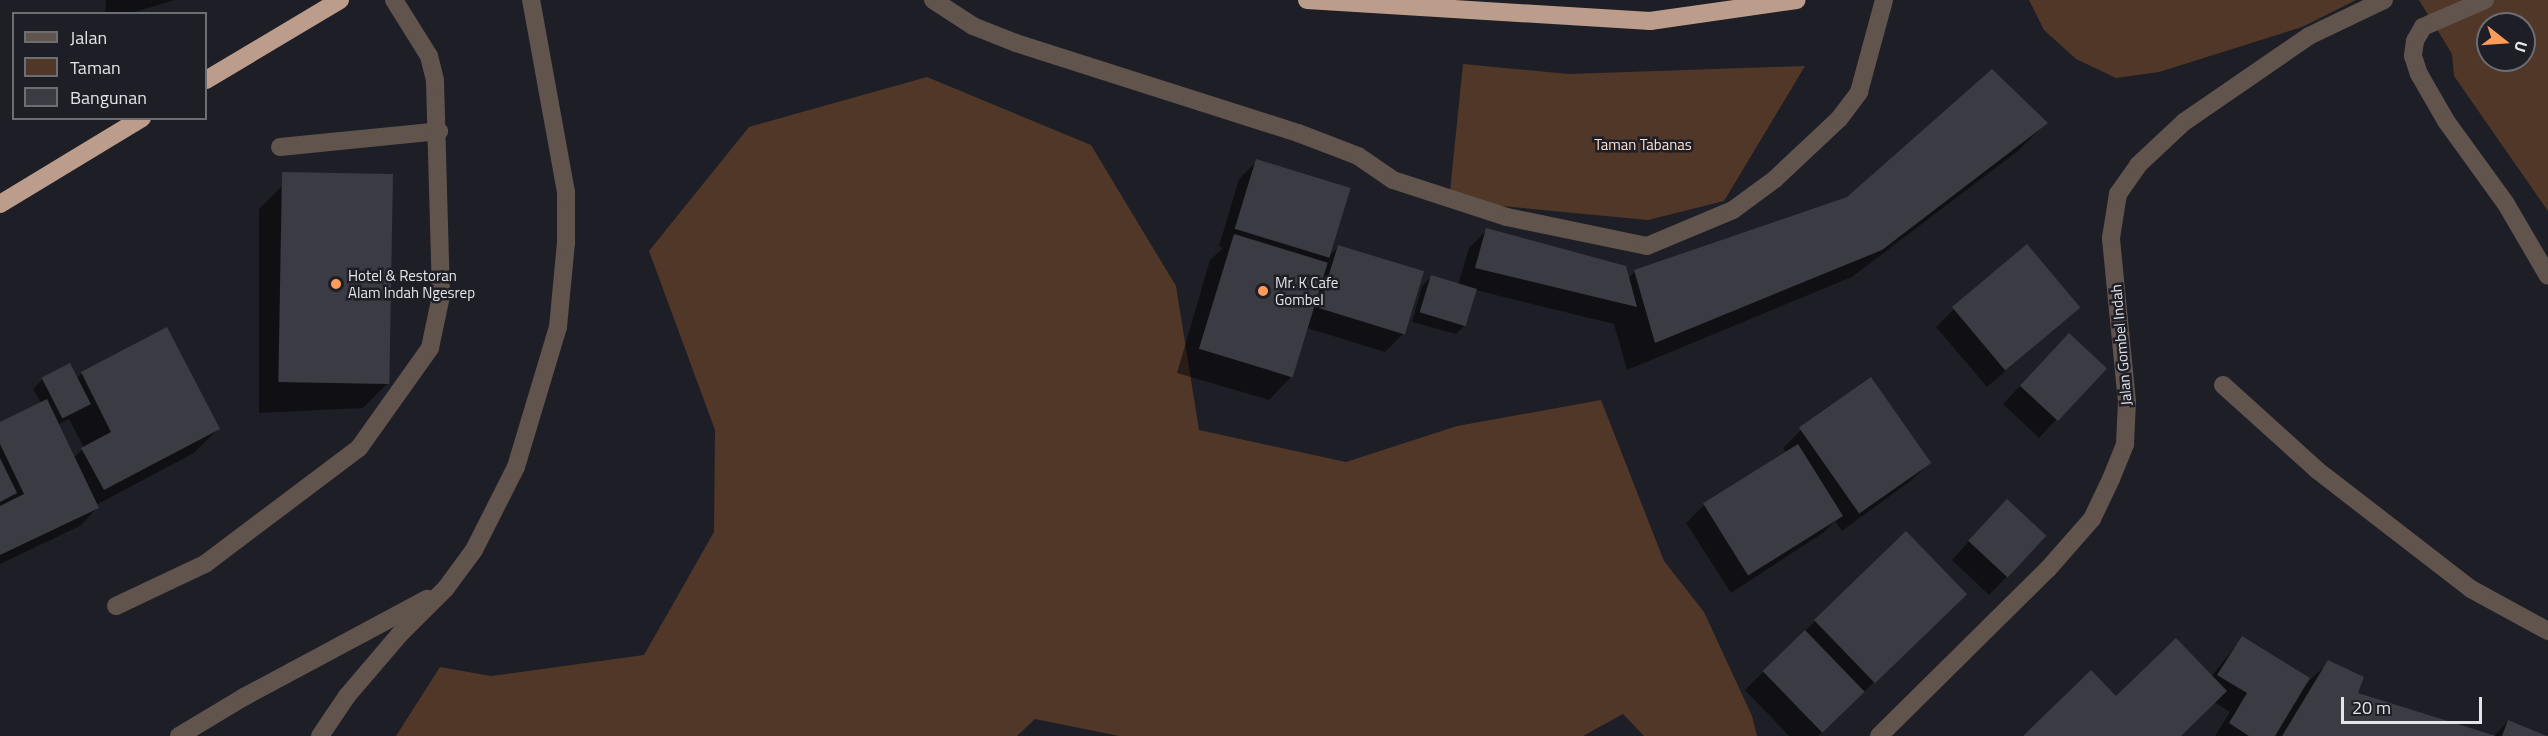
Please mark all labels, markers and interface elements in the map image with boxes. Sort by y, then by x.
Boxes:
legend [12,12,207,120]
north arrow [2476,12,2536,72]
text: Jalan [70,24,107,51]
text: U [2508,38,2534,55]
text: Taman [70,54,121,81]
text: Bangunan [70,84,147,111]
park label: Taman Tabanas [1594,136,1692,154]
place label: Hotel & Restoran Alam Indah Ngesrep [348,266,475,301]
place label: Mr. K Cafe Gombel [1275,273,1338,308]
marker: Hotel & Restoran Alam Indah Ngesrep [329,277,343,291]
marker: Mr. K Cafe Gombel [1256,284,1270,298]
street label: Jalan Gombel Indah [2107,284,2135,406]
scale bar [2344,685,2485,723]
text: 20 m [2352,694,2391,721]

